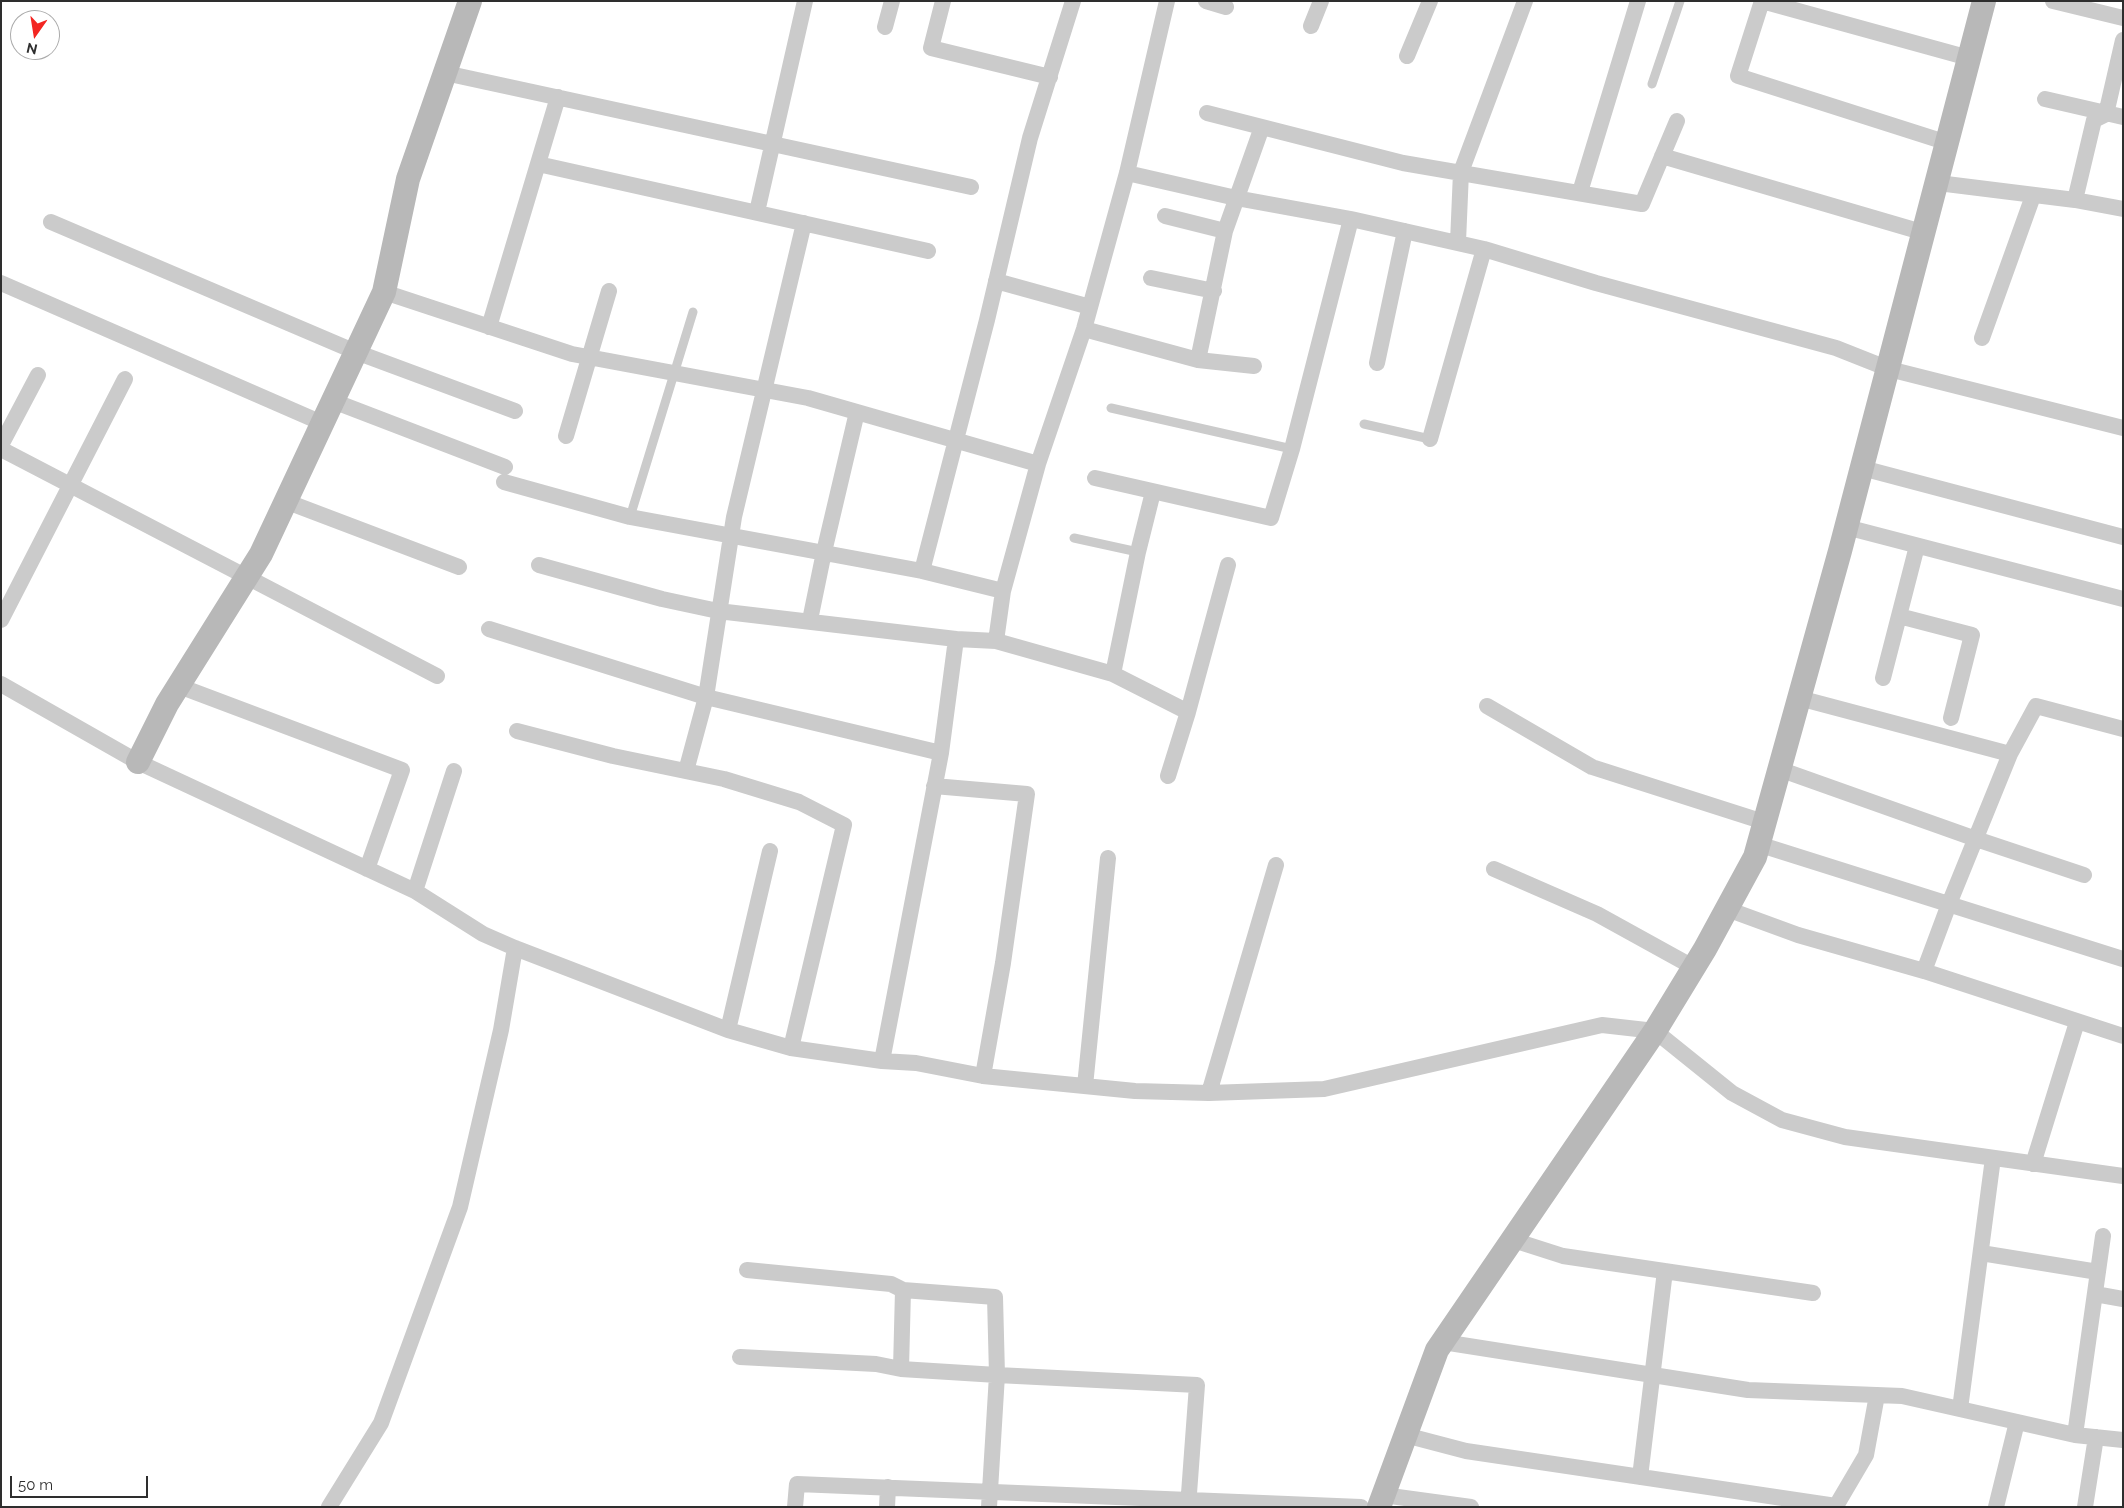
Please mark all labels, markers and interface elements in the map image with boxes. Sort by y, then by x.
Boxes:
north arrow [10,10,60,60]
text: N [25,40,39,58]
scale bar [12,1466,150,1498]
text: 50 m [18,1476,53,1494]

